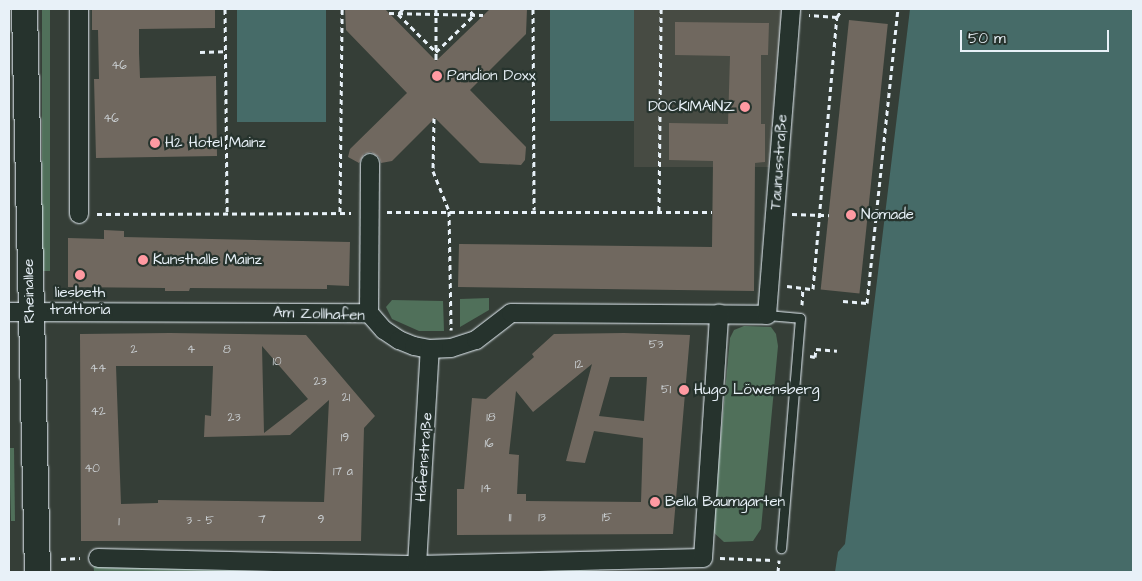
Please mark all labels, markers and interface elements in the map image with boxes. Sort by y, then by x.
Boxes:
scale bar [962,20,1111,52]
text: 50 m [968,28,1006,49]
house number: 46 [111,59,127,73]
place label: Pandion Doxx [447,67,536,85]
marker: Pandion Doxx [431,70,443,82]
place label: DOCK1MAINZ [648,98,735,116]
marker: DOCK1MAINZ [739,101,751,113]
house number: 46 [103,112,119,126]
street label: Taunusstraße [767,114,791,210]
place label: H2 Hotel Mainz [165,134,266,152]
marker: H2 Hotel Mainz [149,137,161,149]
place label: Nomade [861,206,914,224]
marker: Nomade [845,209,857,221]
place label: Kunsthalle Mainz [153,251,262,269]
marker: Kunsthalle Mainz [137,254,149,266]
street label: Rheinallee [19,259,39,323]
marker: liesbeth trattoria [74,269,86,281]
place label: liesbeth trattoria [50,283,110,318]
street label: Am Zollhafen [273,303,365,325]
house number: 53 [649,338,663,352]
house number: 2 [131,343,137,357]
house number: 4 [187,343,195,357]
house number: 8 [223,343,231,357]
house number: 10 [272,355,282,369]
house number: 12 [575,358,583,372]
house number: 44 [90,362,106,376]
house number: 23 [314,375,326,389]
place label: Hugo Löwensberg [694,381,820,399]
house number: 51 [661,383,671,397]
marker: Hugo Löwensberg [678,384,690,396]
house number: 21 [342,391,350,405]
house number: 42 [90,405,106,419]
house number: 23 [228,411,240,425]
house number: 18 [486,411,496,425]
street label: Hafenstraße [412,412,436,502]
house number: 19 [341,431,349,445]
house number: 16 [484,437,494,451]
house number: 40 [84,462,100,476]
house number: 17 a [333,465,353,479]
house number: 14 [481,482,491,496]
place label: Bella Baumgarten [665,493,785,511]
marker: Bella Baumgarten [649,496,661,508]
house number: 11 [508,511,512,525]
house number: 13 [538,511,546,525]
house number: 15 [602,511,612,525]
house number: 7 [258,513,266,527]
house number: 9 [318,513,324,527]
house number: 3 - 5 [186,514,214,528]
house number: 1 [118,515,120,529]

